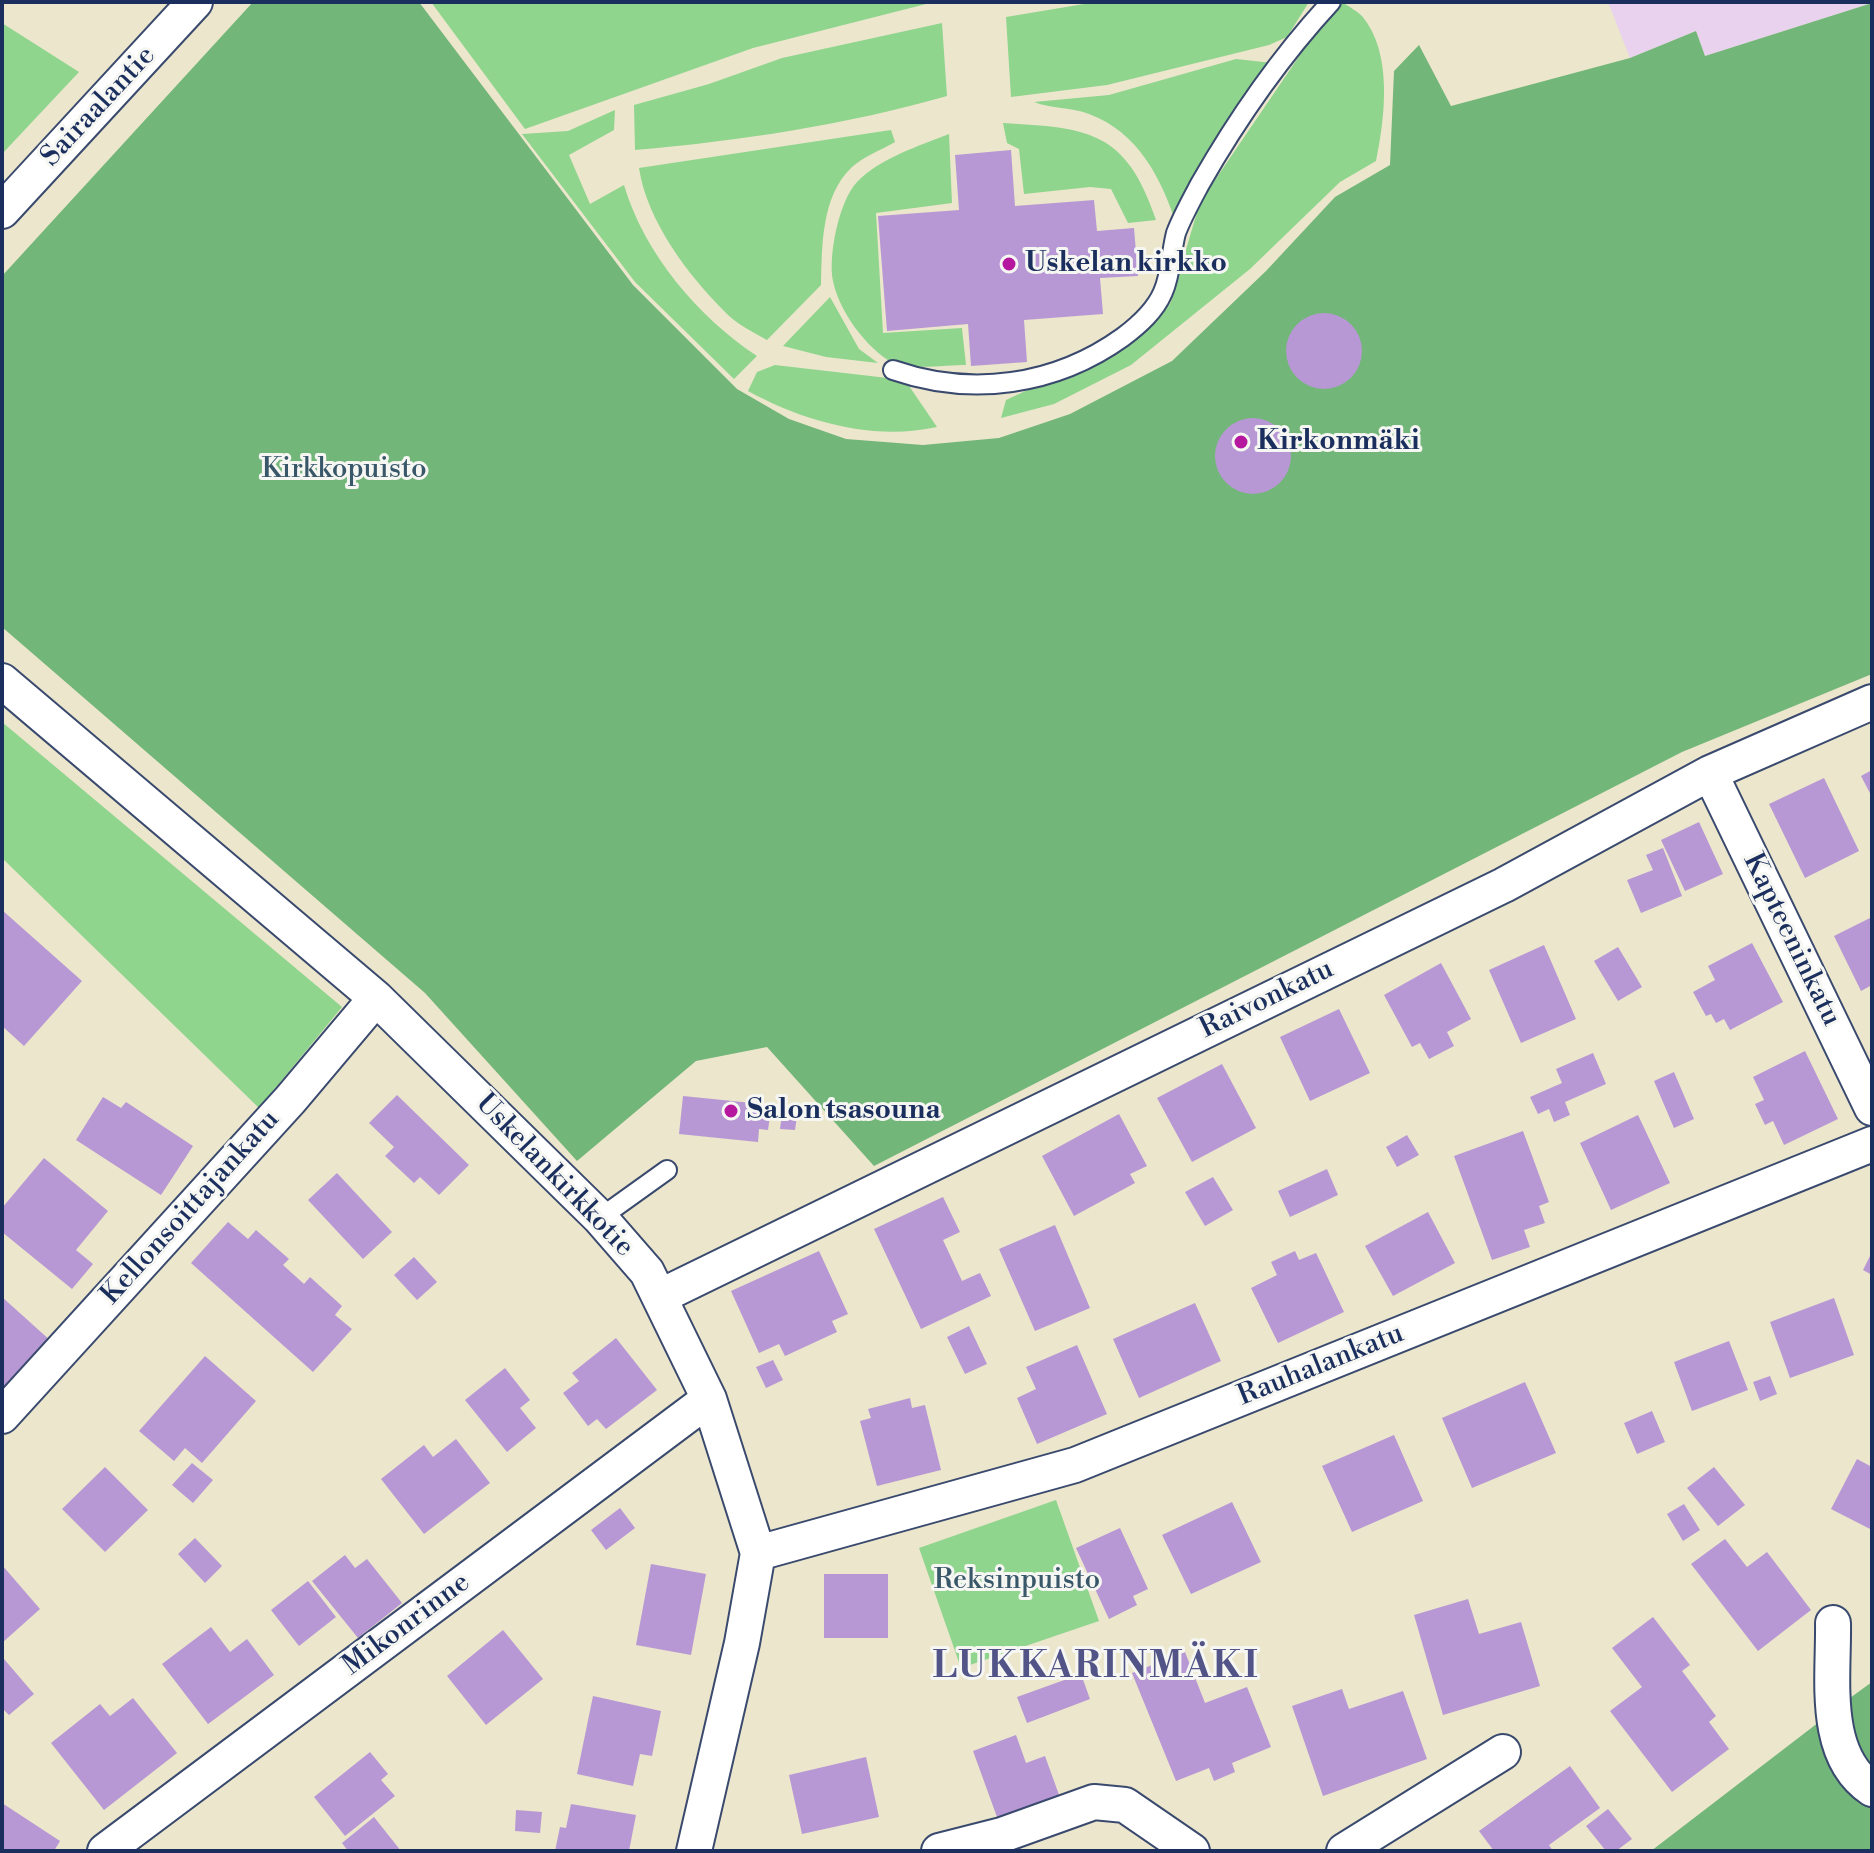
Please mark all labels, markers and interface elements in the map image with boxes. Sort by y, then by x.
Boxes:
street label: Sairaalantie [35,40,163,174]
place label: Uskelan kirkko [1025,247,1227,281]
marker: Uskelan kirkko [1000,255,1018,273]
place label: Kirkonmäki [1257,425,1420,459]
marker: Kirkonmäki [1232,433,1250,451]
park label: Kirkkopuisto [261,453,427,487]
street label: Kapteeninkatu [1735,848,1847,1032]
street label: Raivonkatu [1195,953,1339,1047]
street label: Uskelankirkkotie [468,1088,640,1264]
place label: Salon tsasouna [747,1094,941,1128]
marker: Salon tsasouna [722,1102,740,1120]
street label: Kellonsoittajankatu [95,1104,287,1312]
street label: Rauhalankatu [1233,1318,1409,1414]
park label: Reksinpuisto [934,1564,1100,1598]
street label: Mikonrinne [337,1566,477,1684]
district label: LUKKARINMÄKI [932,1646,1260,1690]

